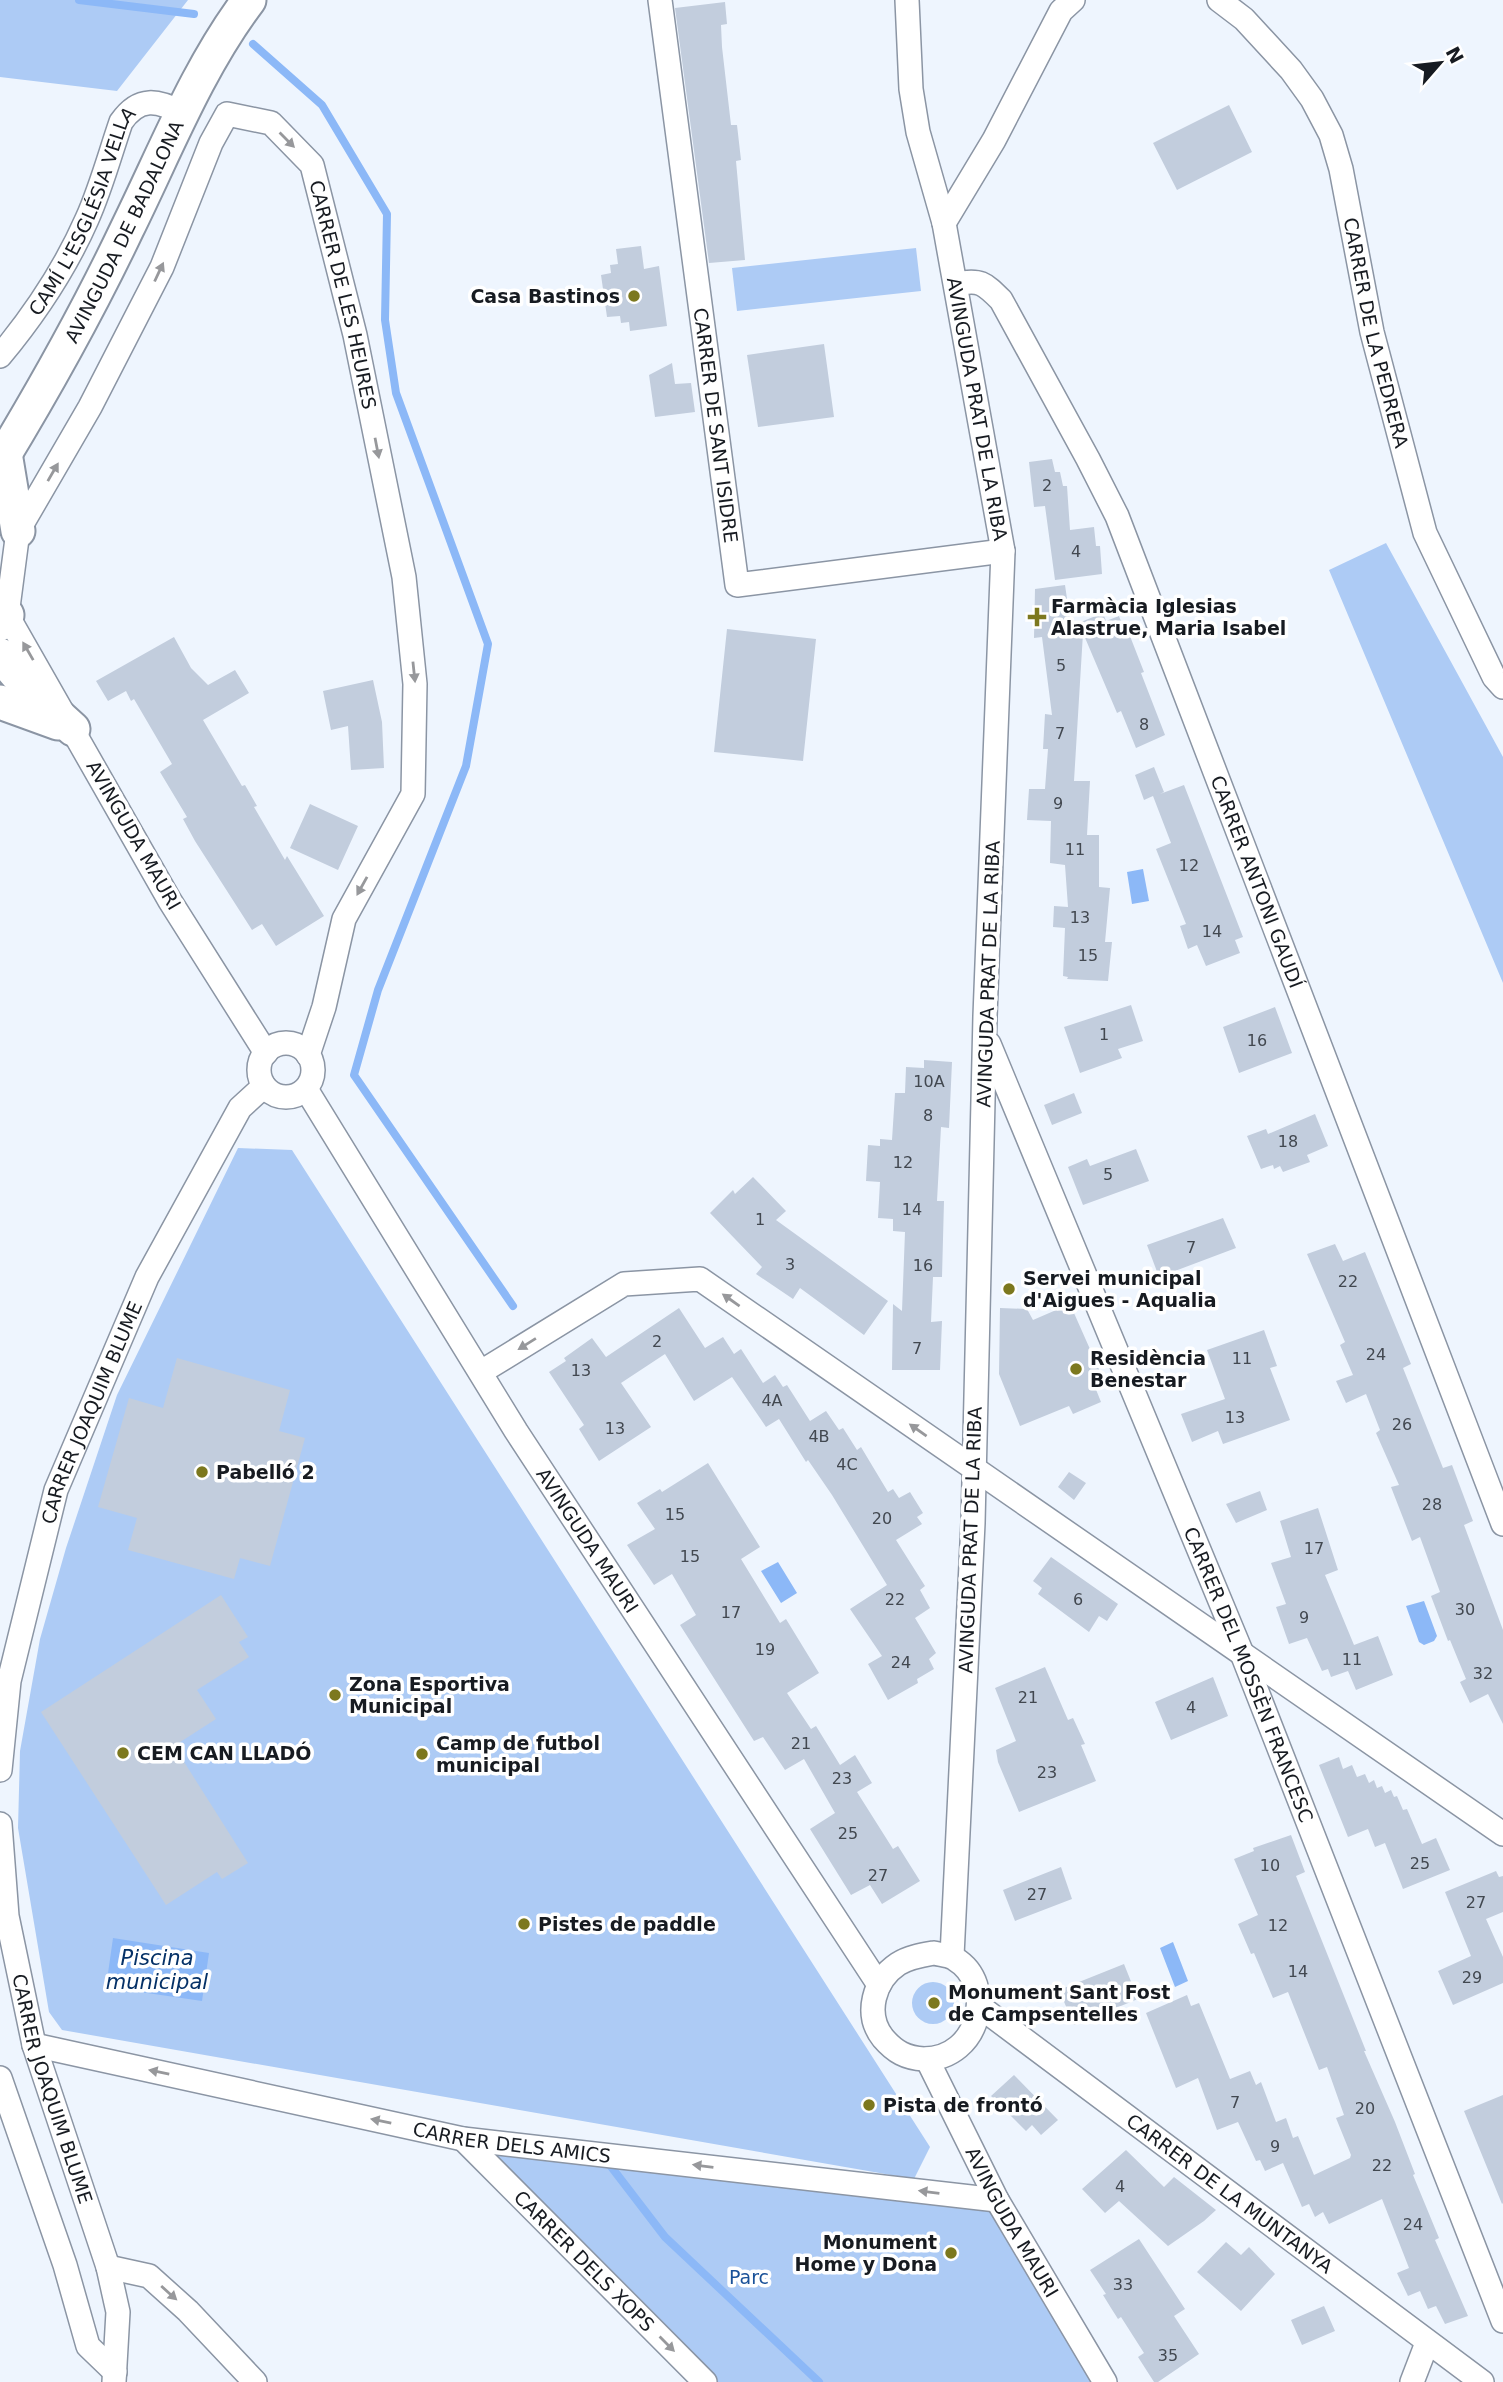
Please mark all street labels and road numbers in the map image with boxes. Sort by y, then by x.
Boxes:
street label: CAMÍ L'ESGLÉSIA VELLA [24,102,140,320]
street label: AVINGUDA DE BADALONA [60,117,188,346]
street label: CARRER DE LES HEURES [305,178,381,411]
street label: CARRER DE LA PEDRERA [1339,216,1413,450]
street label: AVINGUDA PRAT DE LA RIBA [943,275,1012,542]
street label: CARRER DE SANT ISIDRE [690,306,742,544]
street label: AVINGUDA MAURI [82,756,186,914]
street label: CARRER ANTONI GAUDÍ [1206,772,1308,991]
street label: AVINGUDA PRAT DE LA RIBA [972,840,1004,1108]
street label: CARRER JOAQUIM BLUME [37,1298,146,1526]
street label: AVINGUDA PRAT DE LA RIBA [954,1406,986,1674]
street label: AVINGUDA MAURI [532,1464,643,1617]
street label: CARRER DEL MOSSÈN FRANCESC [1180,1524,1318,1825]
street label: CARRER JOAQUIM BLUME [8,1972,97,2206]
street label: CARRER DE LA MUNTANYA [1122,2109,1337,2278]
street label: CARRER DELS AMICS [411,2117,612,2167]
street label: AVINGUDA MAURI [961,2143,1063,2301]
street label: CARRER DELS XOPS [510,2186,659,2336]

